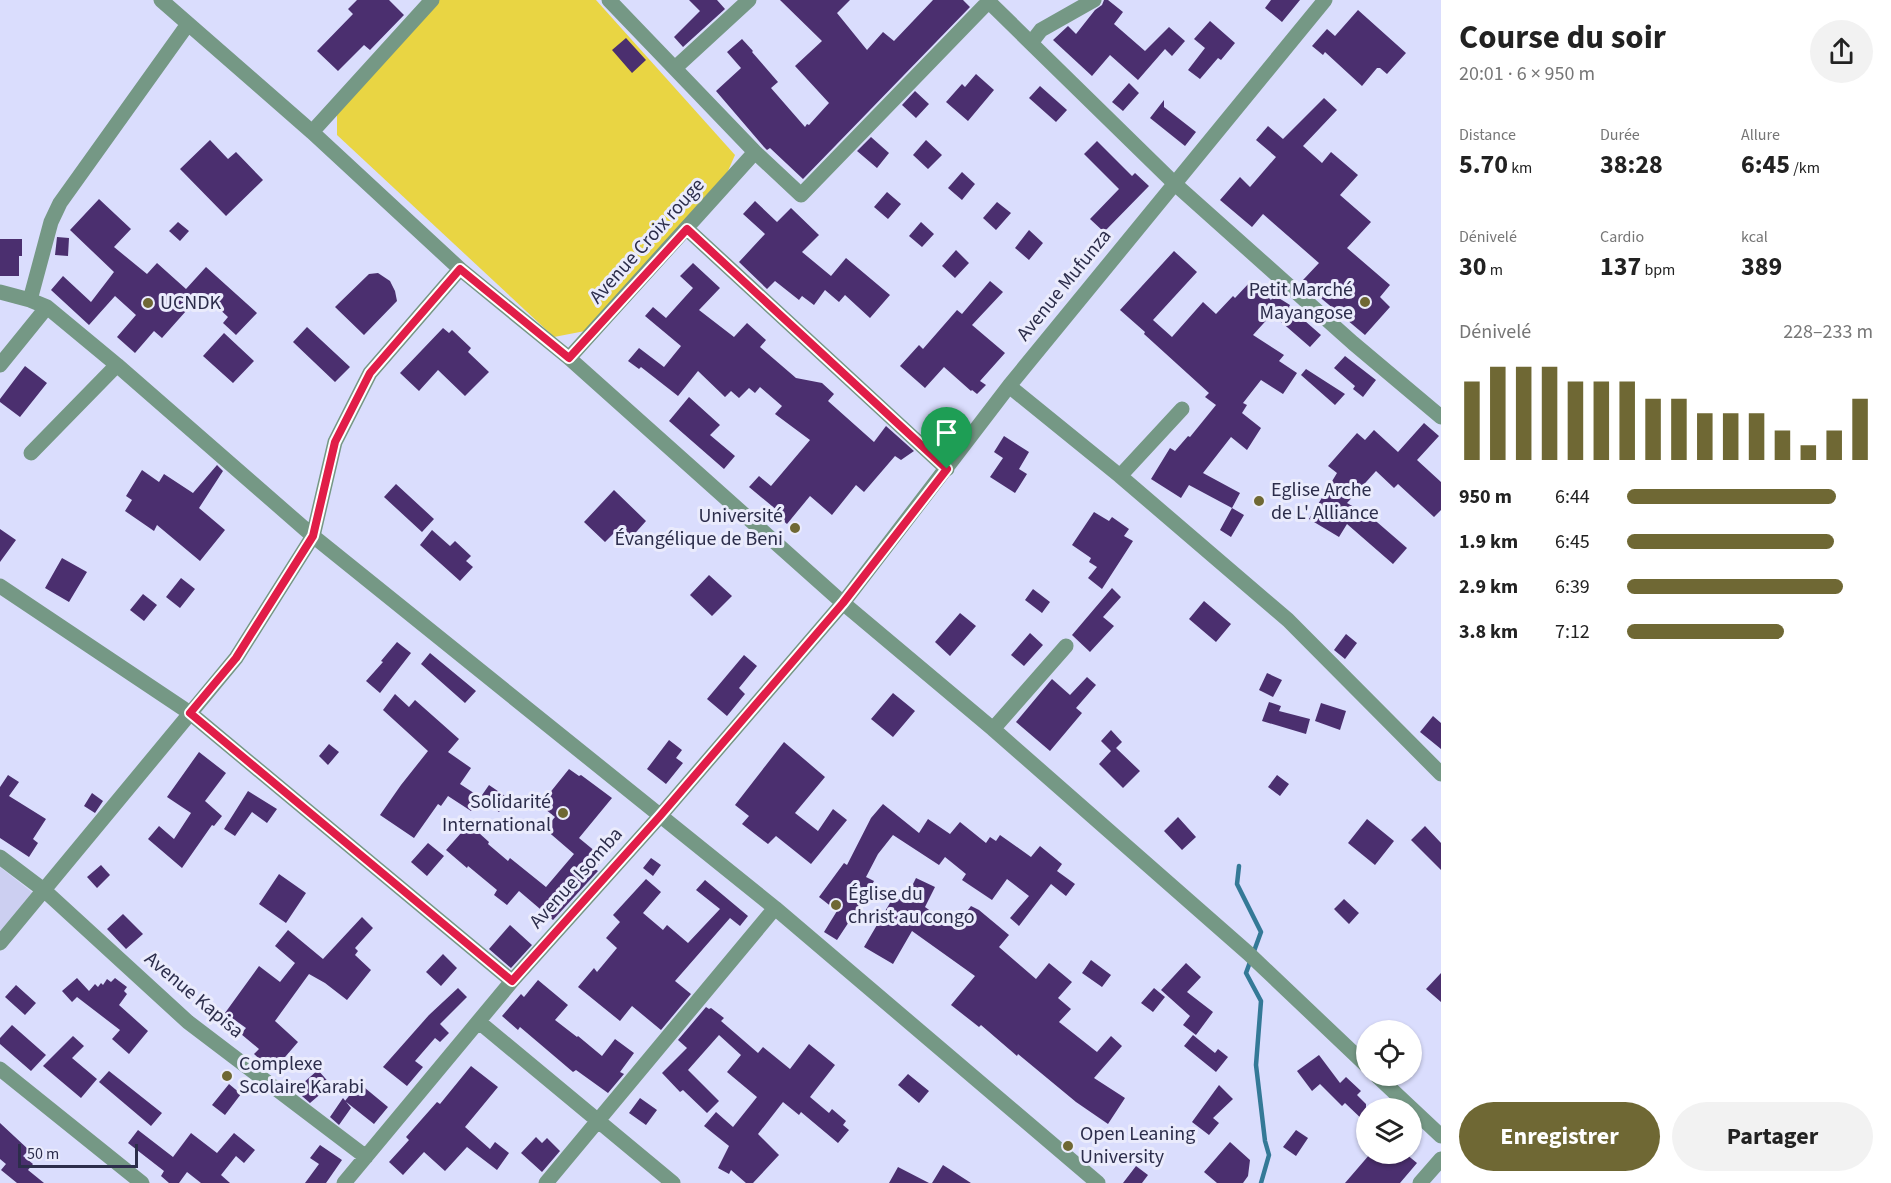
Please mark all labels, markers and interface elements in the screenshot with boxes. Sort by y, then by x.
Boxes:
text: Course du soir [1459,14,1666,61]
button: share [1810,20,1873,83]
text: 20:01 · 6 × 950 m [1459,60,1595,88]
text: Distance [1459,124,1516,146]
text: Durée [1600,124,1640,146]
text: Allure [1741,124,1780,146]
text: 5.70 [1459,146,1508,183]
text: 38:28 [1600,146,1663,183]
text: 6:45 [1741,146,1790,183]
text: km [1508,157,1532,179]
text: /km [1790,157,1820,179]
street label: Avenue Croix rouge [583,172,711,310]
street label: Avenue Mufunza [1010,223,1118,347]
text: Dénivelé [1459,226,1517,248]
text: Cardio [1600,226,1644,248]
text: kcal [1741,226,1768,248]
text: 30 [1459,248,1486,285]
text: 137 [1600,248,1641,285]
text: 389 [1741,248,1782,285]
text: m [1486,259,1503,281]
text: bpm [1641,259,1675,281]
place label: Petit Marché Mayangose [1249,276,1353,327]
place label: UCNDK [160,289,222,317]
marker: Petit Marché Mayangose [1358,295,1372,309]
marker: UCNDK [141,296,155,310]
text: Dénivelé [1459,318,1531,346]
text: 228–233 m [1783,318,1873,346]
pin [921,407,972,469]
icon: arrive [930,416,963,449]
place label: Eglise Arche de L' Alliance [1271,476,1379,527]
text: 950 m [1459,483,1512,511]
text: 6:44 [1555,483,1590,511]
marker: Eglise Arche de L' Alliance [1252,494,1266,508]
place label: Université Évangélique de Beni [614,502,783,553]
marker: Université Évangélique de Beni [788,521,802,535]
text: 1.9 km [1459,528,1518,556]
text: 6:45 [1555,528,1590,556]
text: 2.9 km [1459,573,1518,601]
text: 6:39 [1555,573,1590,601]
text: 3.8 km [1459,618,1518,646]
text: 7:12 [1555,618,1590,646]
place label: Solidarité International [442,788,551,839]
marker: Solidarité International [556,806,570,820]
street label: Avenue Isomba [523,821,629,935]
place label: Église du christ au congo [848,880,975,931]
marker: Église du christ au congo [829,898,843,912]
street label: Avenue Kapisa [138,945,250,1045]
map controls [1356,1020,1422,1164]
button: locate [1356,1020,1422,1086]
place label: Complexe Scolaire Karabi [239,1050,364,1101]
marker: Complexe Scolaire Karabi [220,1069,234,1083]
button: layers [1356,1098,1422,1164]
button: Enregistrer [1459,1102,1660,1171]
button: Partager [1672,1102,1873,1171]
place label: Open Leaning University [1080,1120,1195,1171]
marker: Open Leaning University [1061,1139,1075,1153]
scale bar [18,1141,138,1168]
text: 50 m [27,1143,59,1165]

